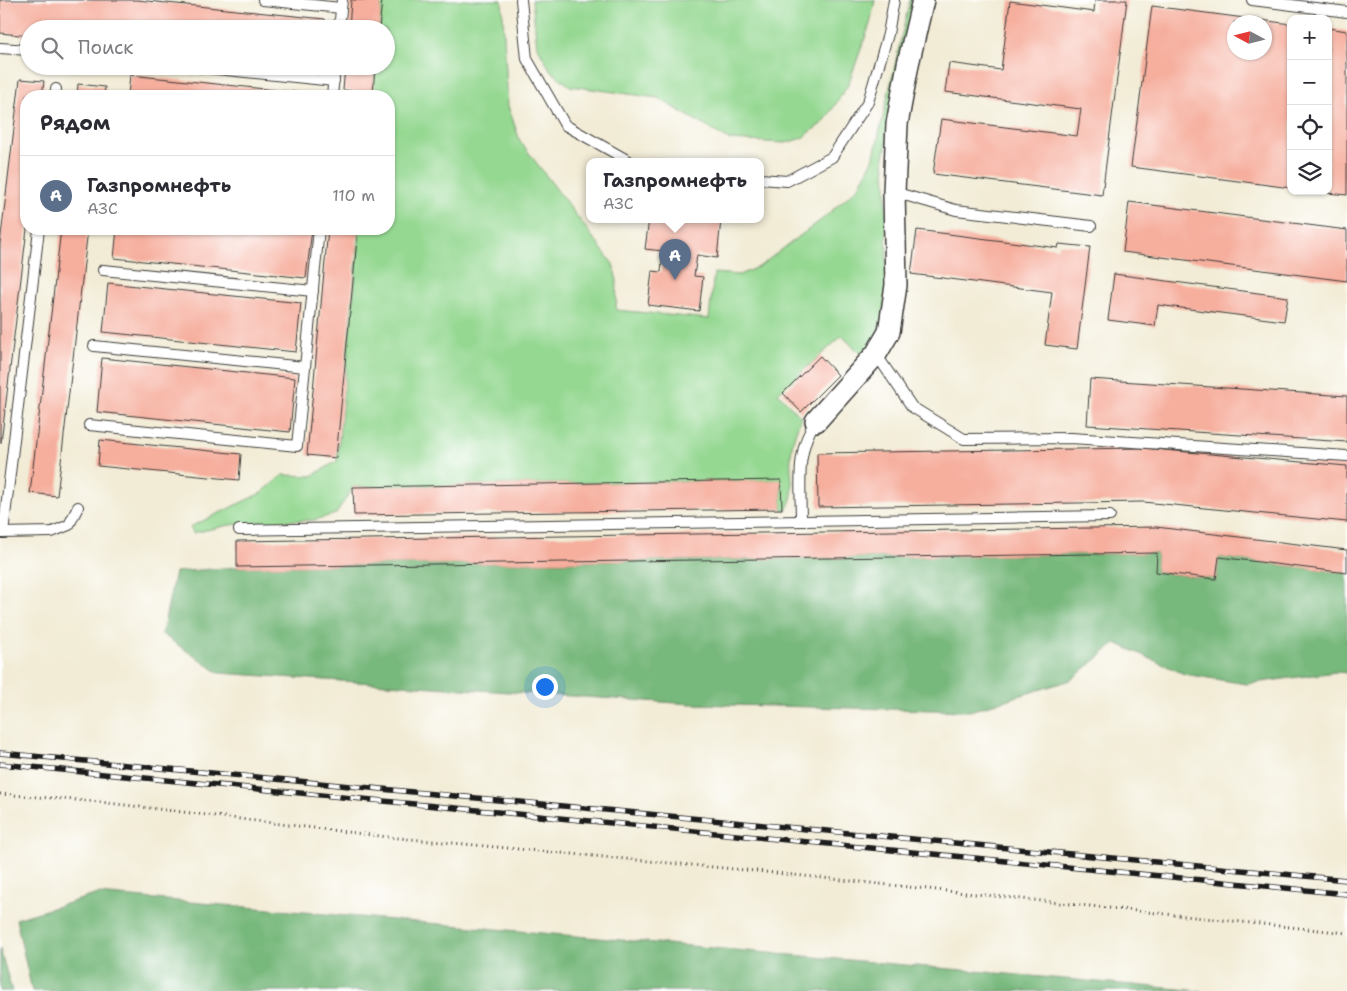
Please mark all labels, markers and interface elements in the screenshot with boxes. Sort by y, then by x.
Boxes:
north arrow [1227,15,1272,60]
map controls [1287,15,1332,195]
button: + [1287,15,1332,60]
search box [20,20,395,75]
icon: search [38,34,66,62]
text: Поиск [78,35,133,60]
button: − [1287,60,1332,105]
button: locate [1287,105,1332,150]
text: Рядом [40,109,110,137]
button: layers [1287,150,1332,195]
popup [586,158,764,223]
text: Газпромнефть [603,168,747,193]
text: Газпромнефть [87,173,231,198]
text: A [50,185,62,206]
text: 110 m [332,185,375,206]
text: АЗС [603,193,634,214]
text: АЗС [87,198,118,219]
pin: A [659,239,691,280]
your location [532,674,558,700]

